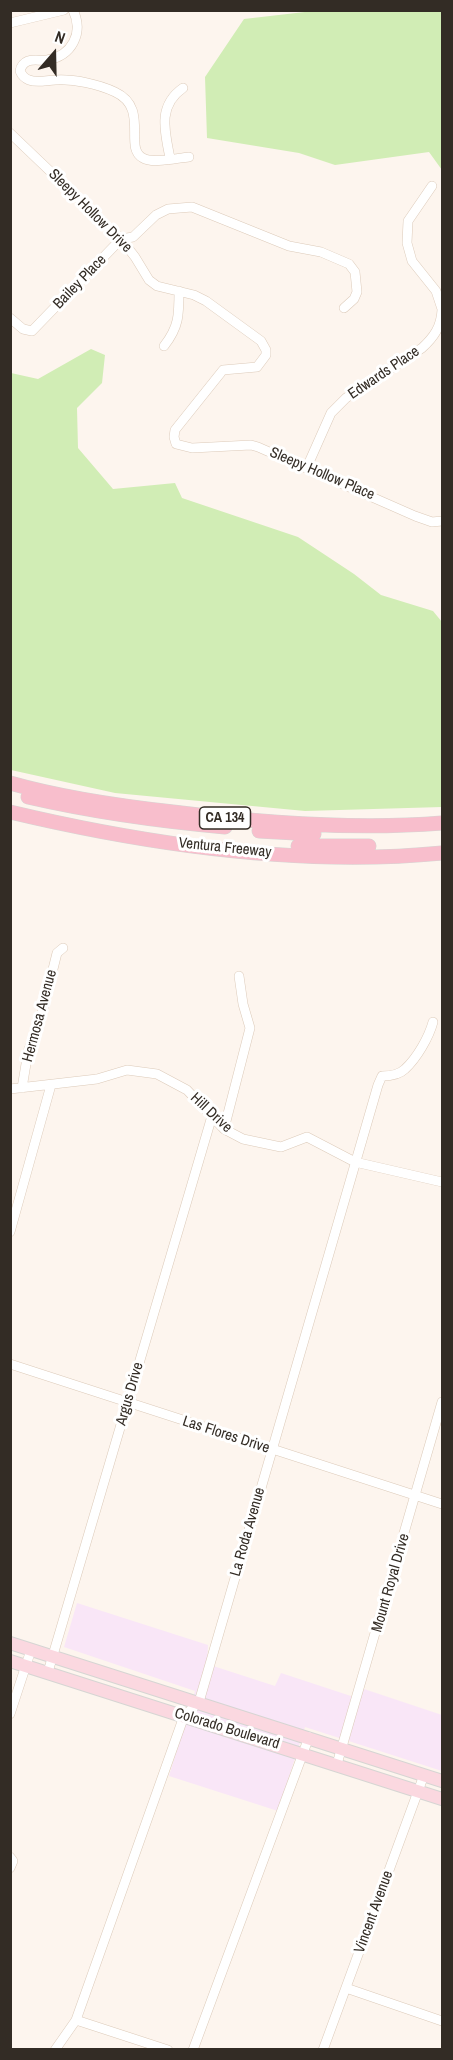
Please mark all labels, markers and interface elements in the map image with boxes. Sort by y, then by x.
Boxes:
north arrow [24,24,84,84]
text: N [52,25,68,49]
street label: Sleepy Hollow Drive [44,165,136,257]
street label: Bailey Place [50,251,110,313]
street label: Edwards Place [345,343,423,403]
street label: Sleepy Hollow Place [267,444,377,504]
road number: CA 134 [200,807,250,829]
street label: Ventura Freeway [178,834,272,862]
street label: Hermosa Avenue [19,968,61,1064]
street label: Hill Drive [186,1089,236,1137]
street label: Argus Drive [112,1360,148,1428]
street label: Las Flores Drive [180,1412,272,1458]
street label: La Roda Avenue [227,1486,269,1578]
street label: Mount Royal Drive [368,1532,414,1634]
street label: Colorado Boulevard [172,1705,282,1753]
street label: Vincent Avenue [351,1868,397,1956]

